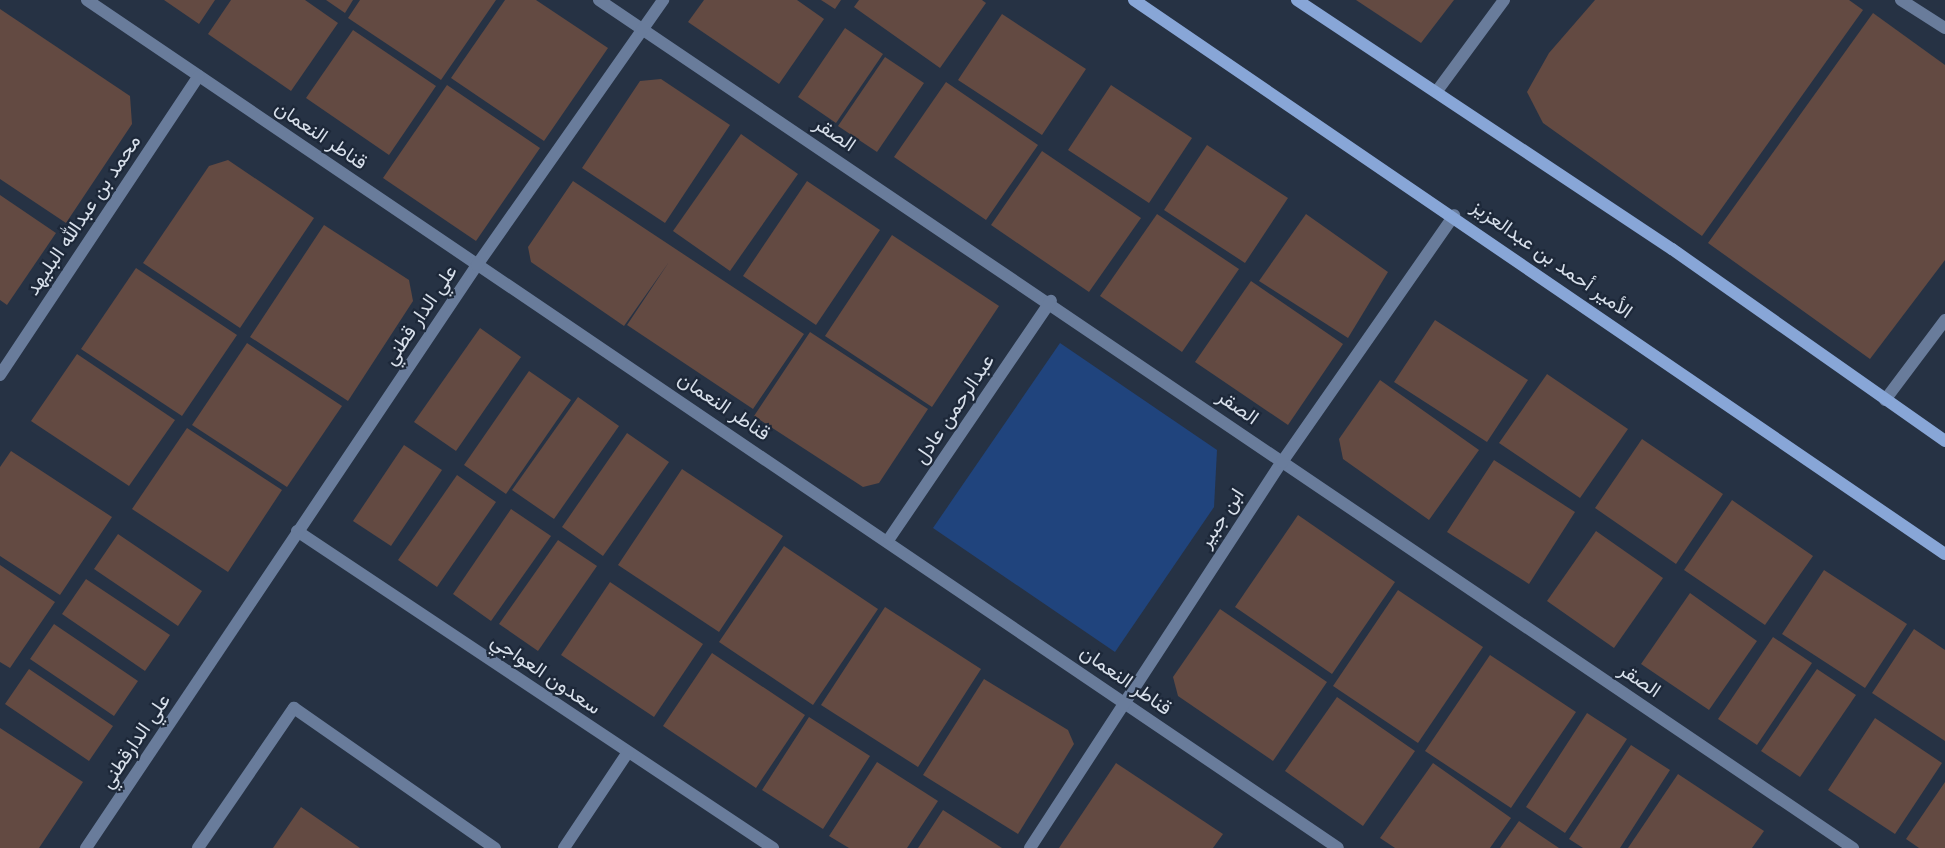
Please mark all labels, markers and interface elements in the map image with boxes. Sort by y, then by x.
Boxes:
street label: قناطر النعمان [270,95,372,175]
street label: الصقر [810,111,860,157]
street label: محمد بن عبدالله البليهد [20,130,146,300]
street label: الأمير أحمد بن عبدالعزيز [1467,194,1637,324]
street label: علي الدار قطني [378,260,462,370]
street label: عبدالرحمن عادل [908,350,1000,468]
street label: قناطر النعمان [673,366,775,446]
street label: الصقر [1213,384,1263,430]
street label: ابن جبير [1193,484,1249,552]
street label: سعدون العواجي [486,628,606,720]
street label: قناطر النعمان [1076,640,1176,720]
street label: الصقر [1615,657,1665,703]
street label: علي الدارقطني [95,689,175,793]

